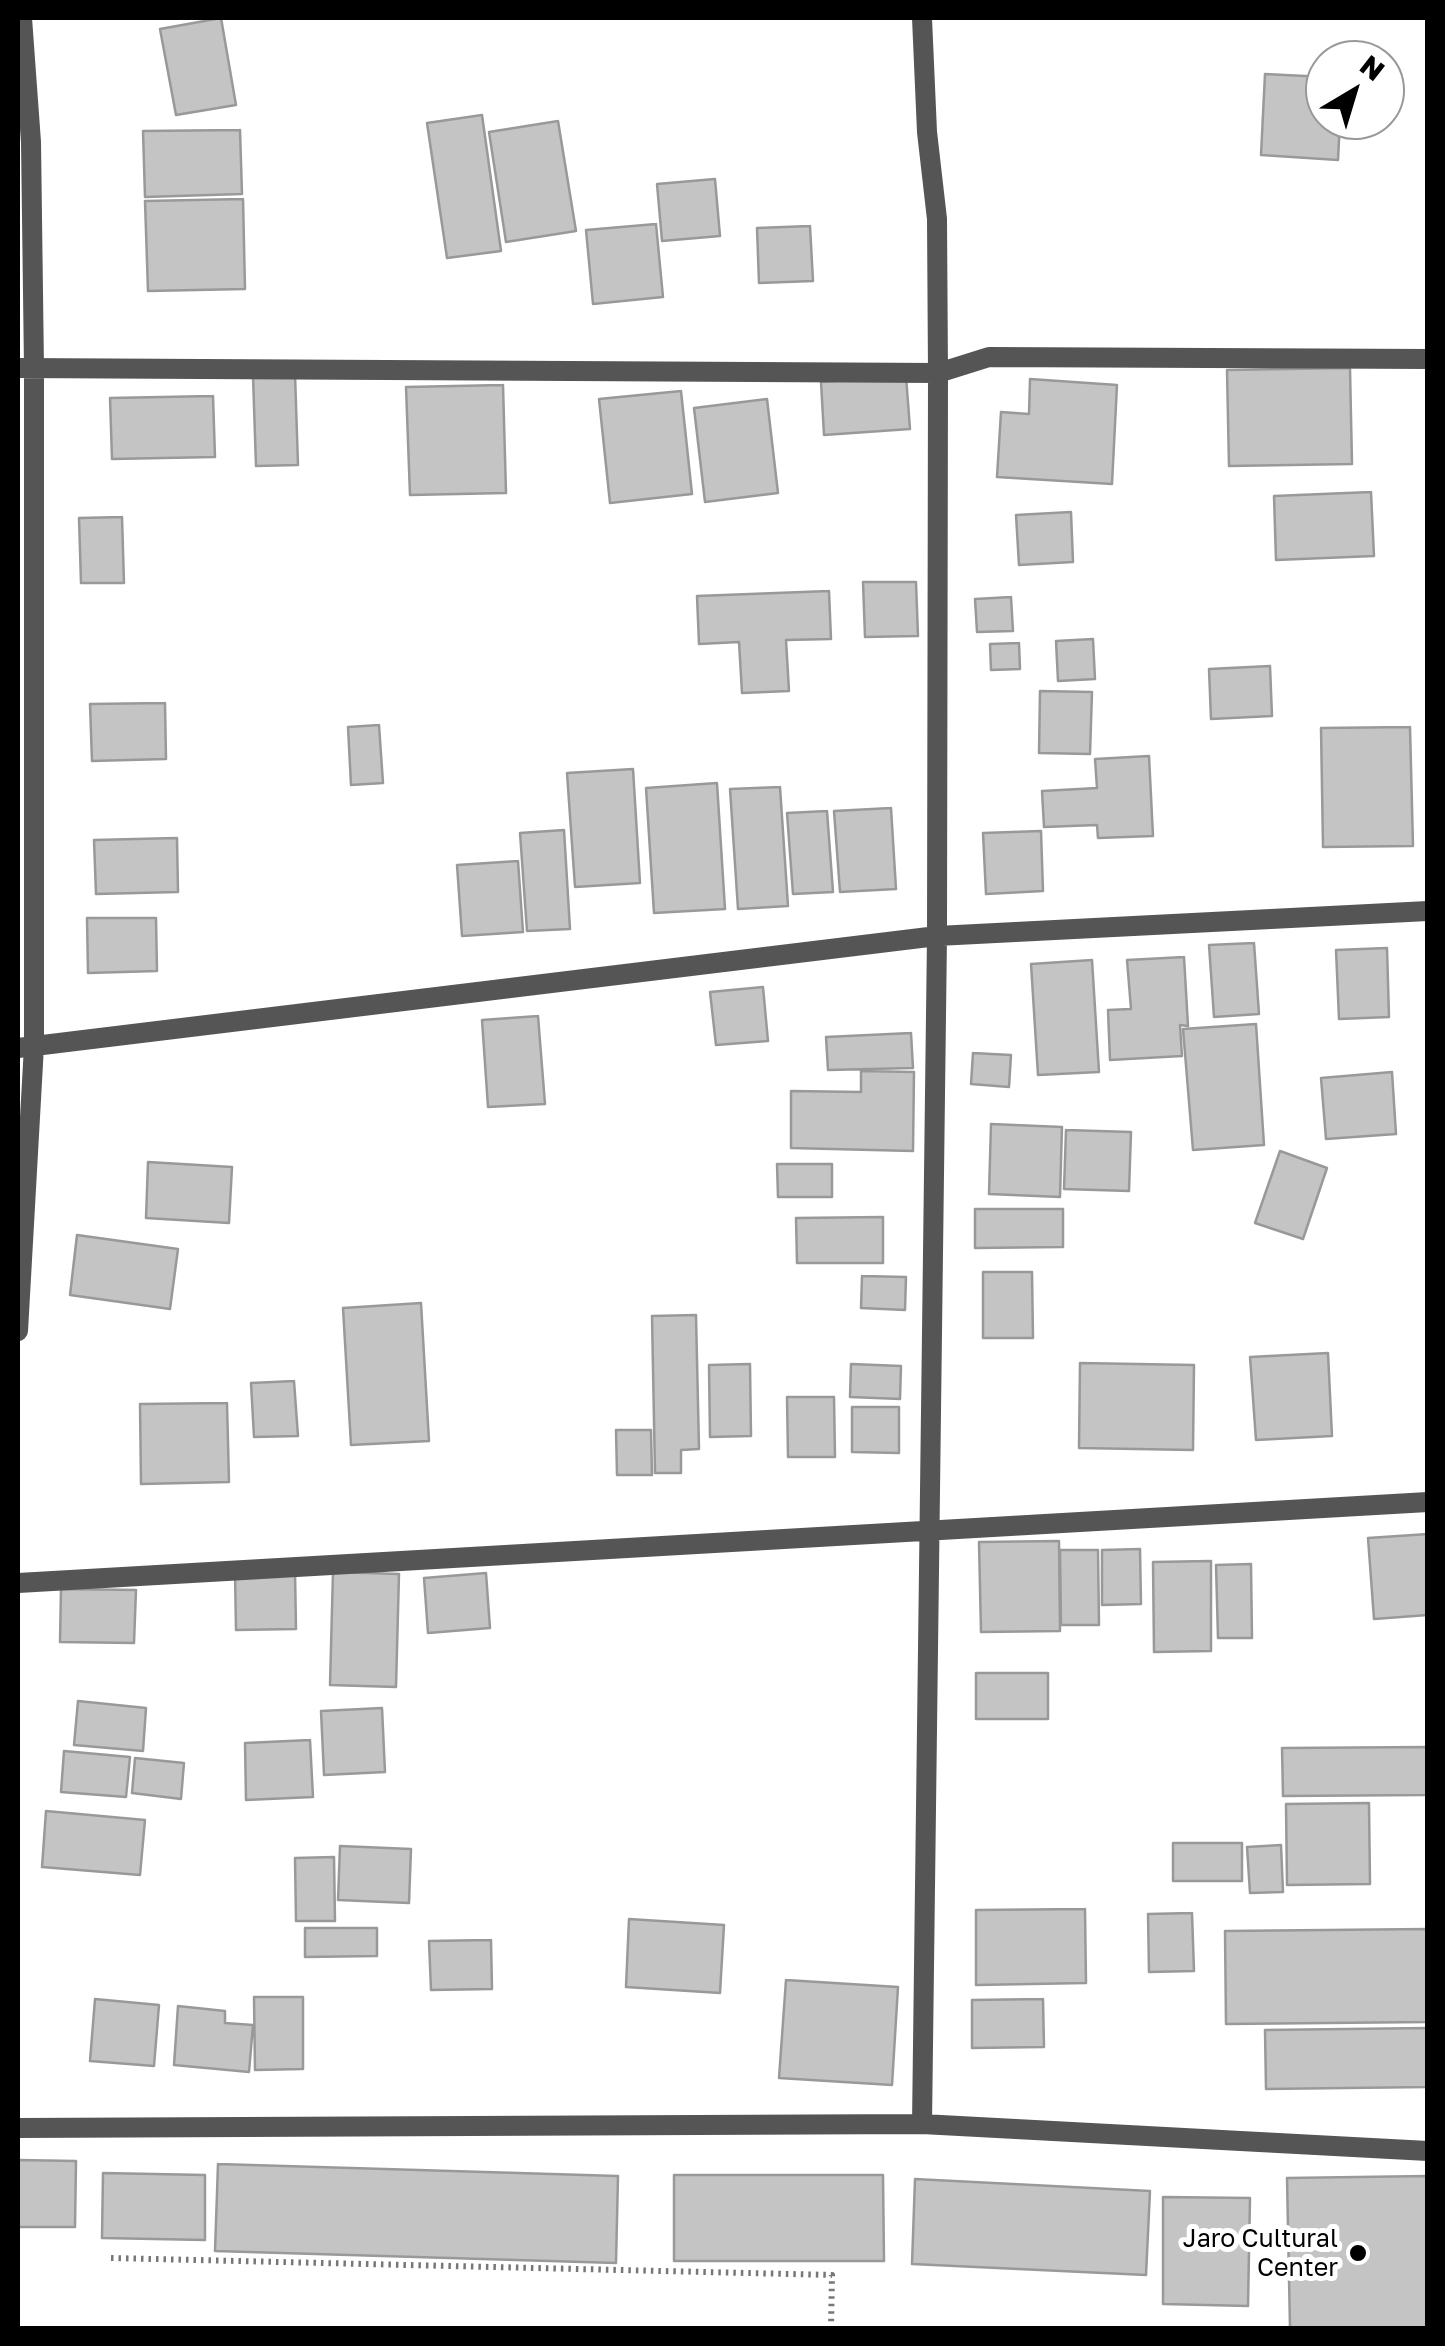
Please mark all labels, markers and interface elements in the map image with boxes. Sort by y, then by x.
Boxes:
north arrow [1305,40,1405,140]
text: N [1354,48,1391,87]
place label: Jaro Cultural Center [1183,2224,1338,2283]
marker: Jaro Cultural Center [1347,2242,1369,2264]

